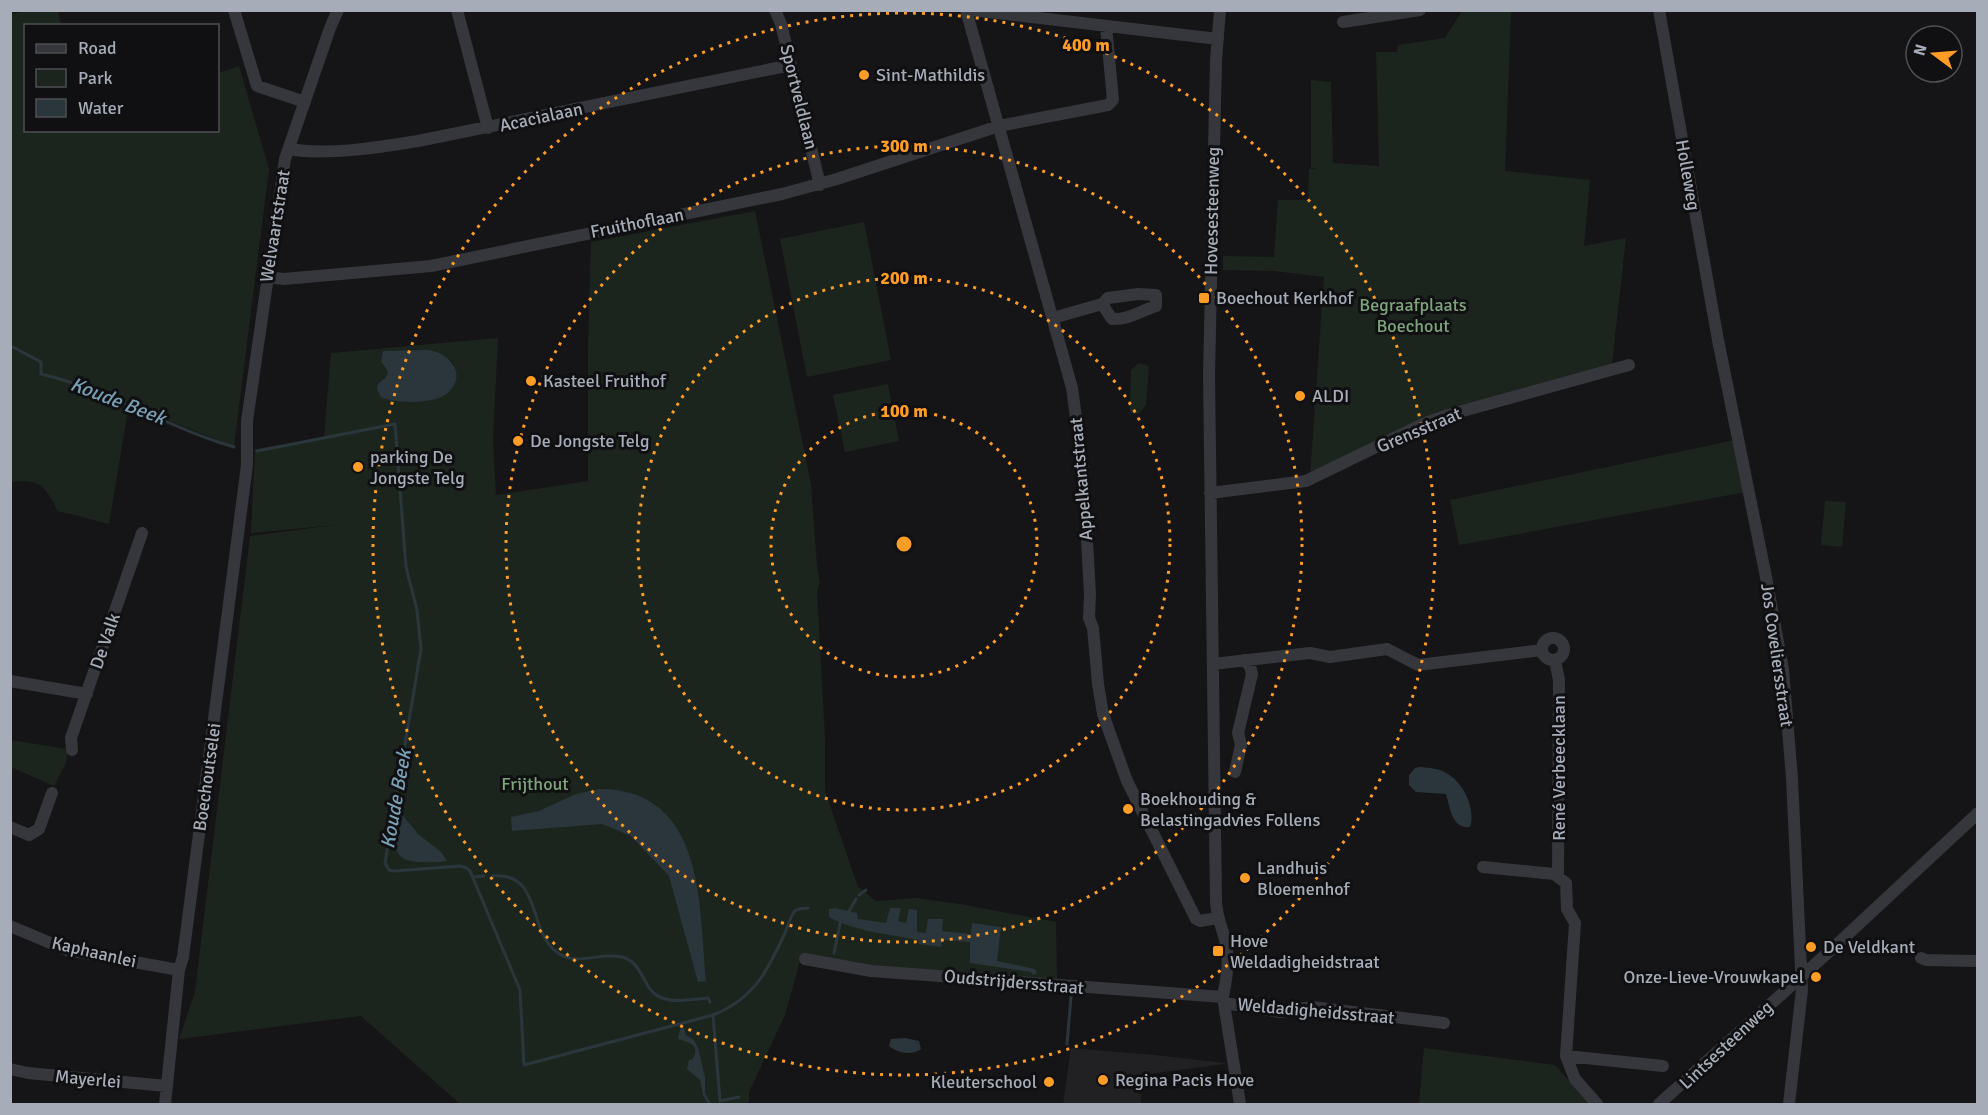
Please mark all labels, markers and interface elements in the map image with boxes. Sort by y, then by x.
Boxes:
legend [24,24,219,132]
north arrow [1904,24,1964,84]
text: 400 m [1062,34,1110,56]
text: Road [78,37,117,59]
street label: Sportveldlaan [775,42,823,152]
text: N [1909,42,1932,58]
place label: Sint-Mathildis [876,64,985,86]
text: Park [78,67,113,89]
marker: Sint-Mathildis [857,68,871,82]
text: Water [78,97,124,119]
street label: Acacialaan [497,97,585,137]
text: 300 m [880,135,928,157]
street label: Holleweg [1671,138,1705,212]
street label: Hovesesteenweg [1200,147,1224,275]
street label: Welvaartstraat [255,168,295,284]
street label: Fruithoflaan [588,203,686,243]
text: 200 m [880,267,928,289]
place label: Boechout Kerkhof [1216,287,1354,309]
marker: Boechout Kerkhof [1197,291,1211,305]
park label: Begraafplaats Boechout [1359,294,1467,337]
place label: Kasteel Fruithof [543,370,667,392]
water label: Koude Beek [67,371,171,431]
marker: Kasteel Fruithof [524,374,538,388]
place label: ALDI [1312,385,1349,407]
marker: ALDI [1293,389,1307,403]
text: 100 m [880,400,928,422]
street label: Grensstraat [1373,402,1465,458]
street label: Appelkantstraat [1065,416,1097,542]
place label: De Jongste Telg [530,430,649,452]
marker: De Jongste Telg [511,434,525,448]
place label: parking De Jongste Telg [370,446,465,489]
marker: parking De Jongste Telg [351,460,365,474]
centre of rings [894,534,914,554]
street label: Jos Coveliersstraat [1756,582,1798,728]
street label: De Valk [85,610,125,672]
street label: René Verbeecklaan [1548,695,1570,841]
street label: Boechoutselei [189,722,225,832]
water label: Koude Beek [375,746,417,850]
park label: Frijthout [501,773,569,795]
place label: Boekhouding & Belastingadvies Follens [1140,788,1320,831]
marker: Boekhouding & Belastingadvies Follens [1121,802,1135,816]
place label: Landhuis Bloemenhof [1257,857,1351,900]
marker: Landhuis Bloemenhof [1238,871,1252,885]
place label: Hove Weldadigheidstraat [1230,930,1380,973]
street label: Kaphaanlei [49,932,139,972]
place label: De Veldkant [1823,936,1915,958]
marker: De Veldkant [1804,940,1818,954]
marker: Hove Weldadigheidstraat [1211,944,1225,958]
street label: Oudstrijdersstraat [943,965,1085,999]
place label: Onze-Lieve-Vrouwkapel [1623,966,1804,988]
marker: Onze-Lieve-Vrouwkapel [1809,970,1823,984]
street label: Weldadigheidsstraat [1237,993,1395,1029]
street label: Lintsesteenweg [1675,996,1777,1094]
street label: Mayerlei [54,1065,122,1093]
place label: Regina Pacis Hove [1115,1069,1254,1091]
place label: Kleuterschool [930,1071,1037,1093]
marker: Regina Pacis Hove [1096,1073,1110,1087]
marker: Kleuterschool [1042,1075,1056,1089]

